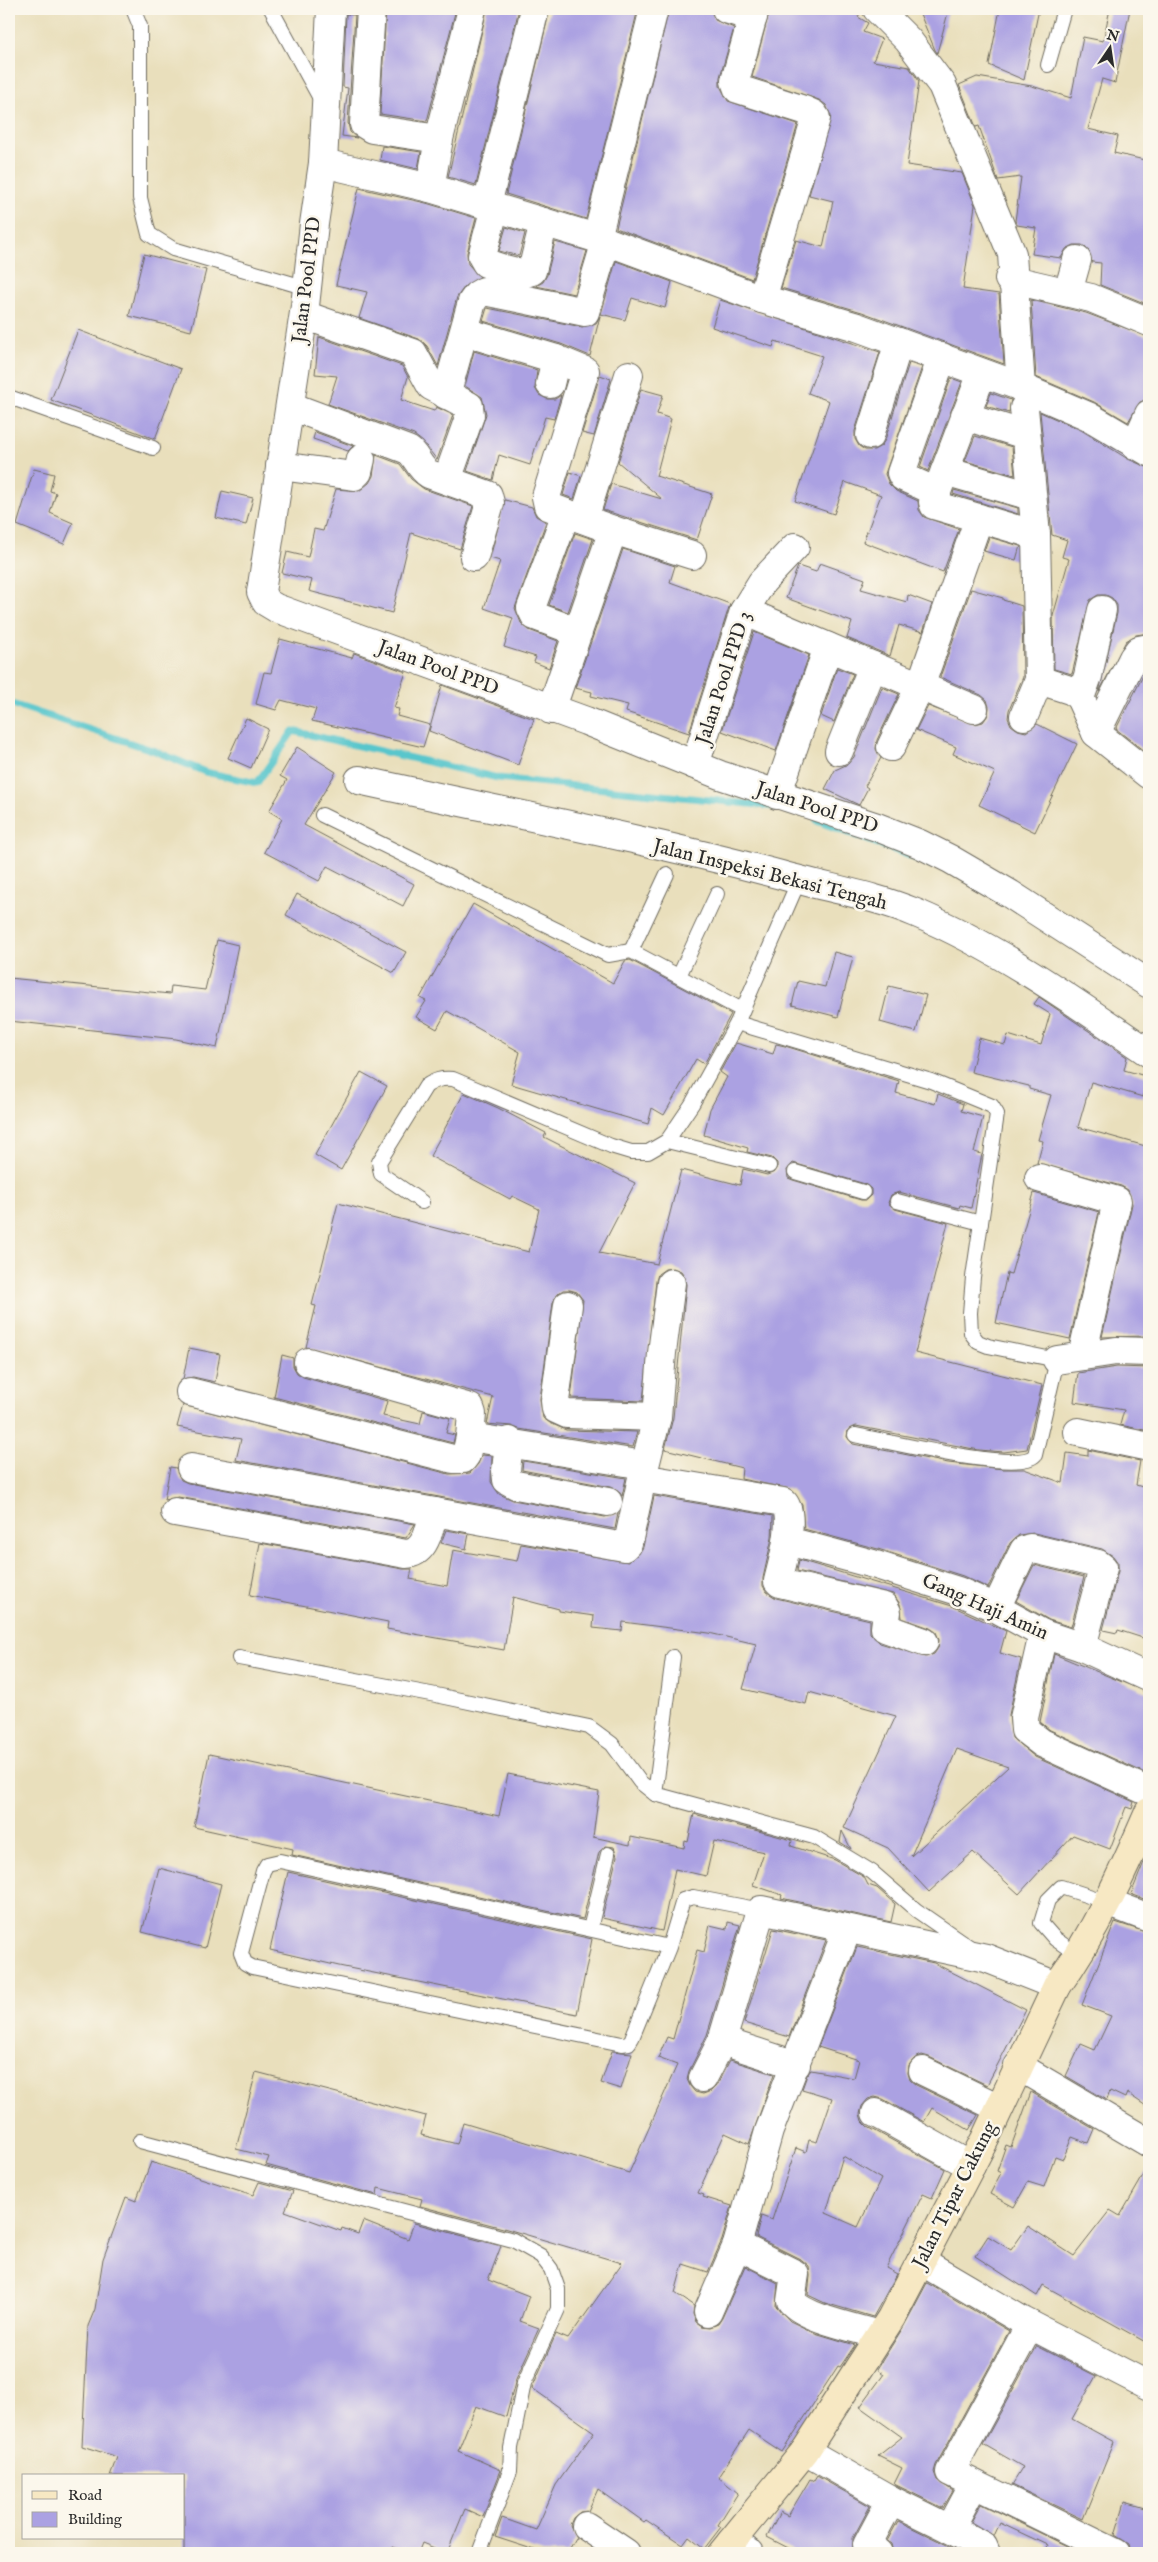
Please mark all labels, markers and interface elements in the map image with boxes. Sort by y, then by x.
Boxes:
north arrow [1086,22,1136,72]
text: N [1104,26,1121,46]
street label: Jalan Pool PPD [287,215,327,347]
street label: Jalan Pool PPD 3 [690,608,757,750]
street label: Jalan Pool PPD [372,634,502,701]
street label: Jalan Pool PPD [751,776,881,840]
street label: Jalan Inspeksi Bekasi Tengah [648,833,890,916]
street label: Gang Haji Amin [918,1568,1052,1646]
street label: Jalan Tipar Cakung [906,2116,1003,2275]
legend [22,2474,185,2540]
text: Road [68,2486,103,2505]
text: Building [68,2510,123,2529]

